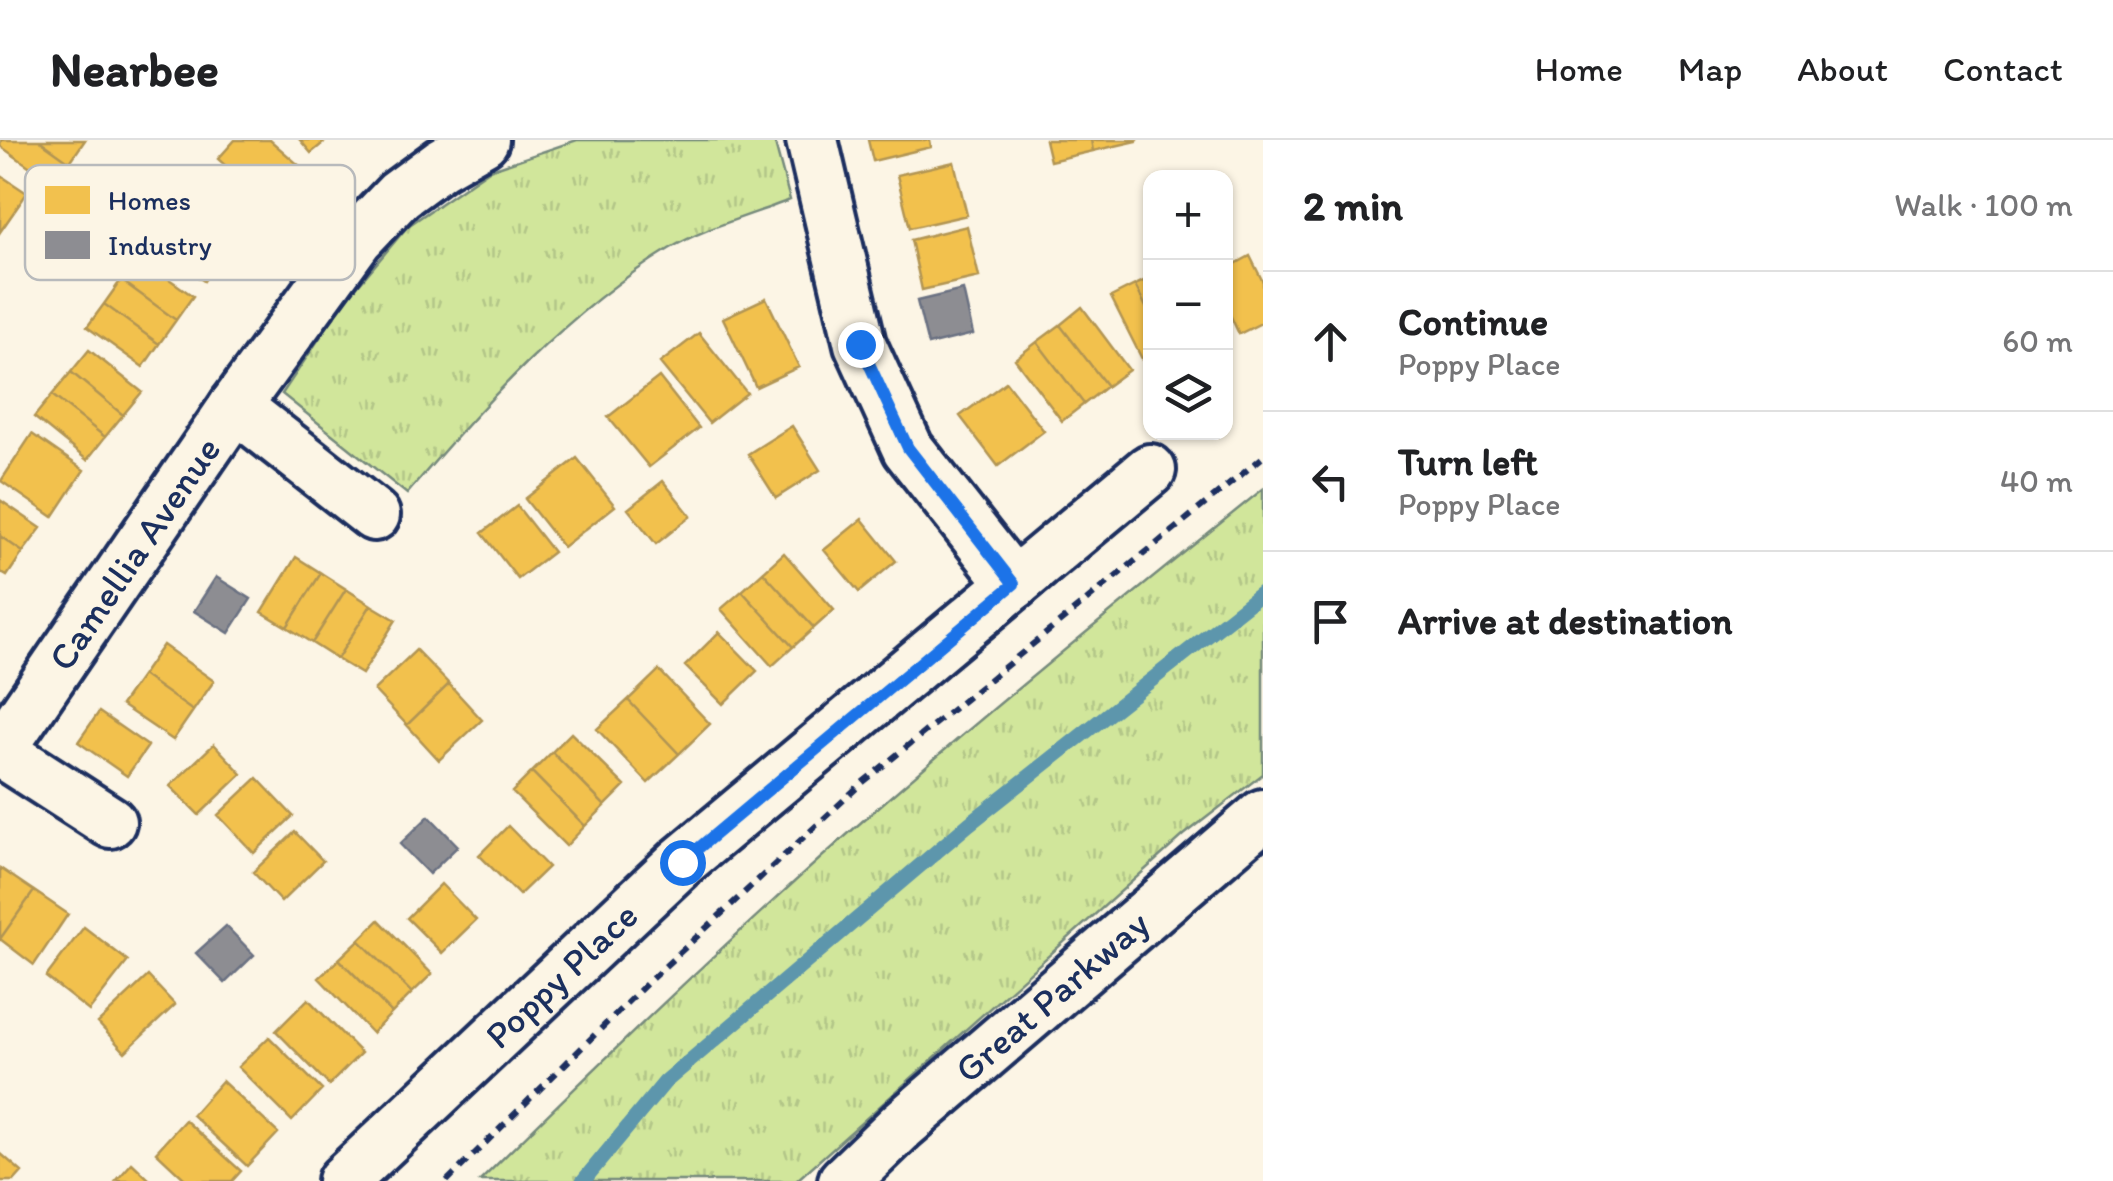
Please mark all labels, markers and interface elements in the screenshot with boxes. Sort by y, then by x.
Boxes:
text: Nearbee [50,40,219,98]
text: Home [1535,48,1623,90]
text: Map [1678,48,1742,90]
text: About [1797,48,1888,90]
text: Contact [1943,48,2063,90]
legend [25,165,355,280]
map controls [1143,170,1233,440]
button: + [1143,170,1233,260]
text: 2 min [1303,180,1403,231]
text: Homes [108,183,191,217]
text: Walk · 100 m [1894,186,2073,224]
text: Industry [108,228,212,262]
button: − [1143,260,1233,350]
text: Continue [1398,299,1548,345]
icon: ahead [1303,314,1358,369]
route end [838,322,884,368]
text: 60 m [2002,322,2073,360]
text: Poppy Place [1398,345,1561,383]
button: layers [1143,350,1233,440]
street label: Camellia Avenue [38,428,230,679]
text: Turn left [1398,439,1538,485]
icon: left [1303,454,1358,509]
text: 40 m [2000,462,2073,500]
text: Poppy Place [1398,485,1561,523]
icon: arrive [1303,594,1358,649]
text: Arrive at destination [1398,598,1733,644]
route start [660,840,706,886]
street label: Poppy Place [475,892,647,1058]
street label: Great Parkway [945,901,1158,1092]

